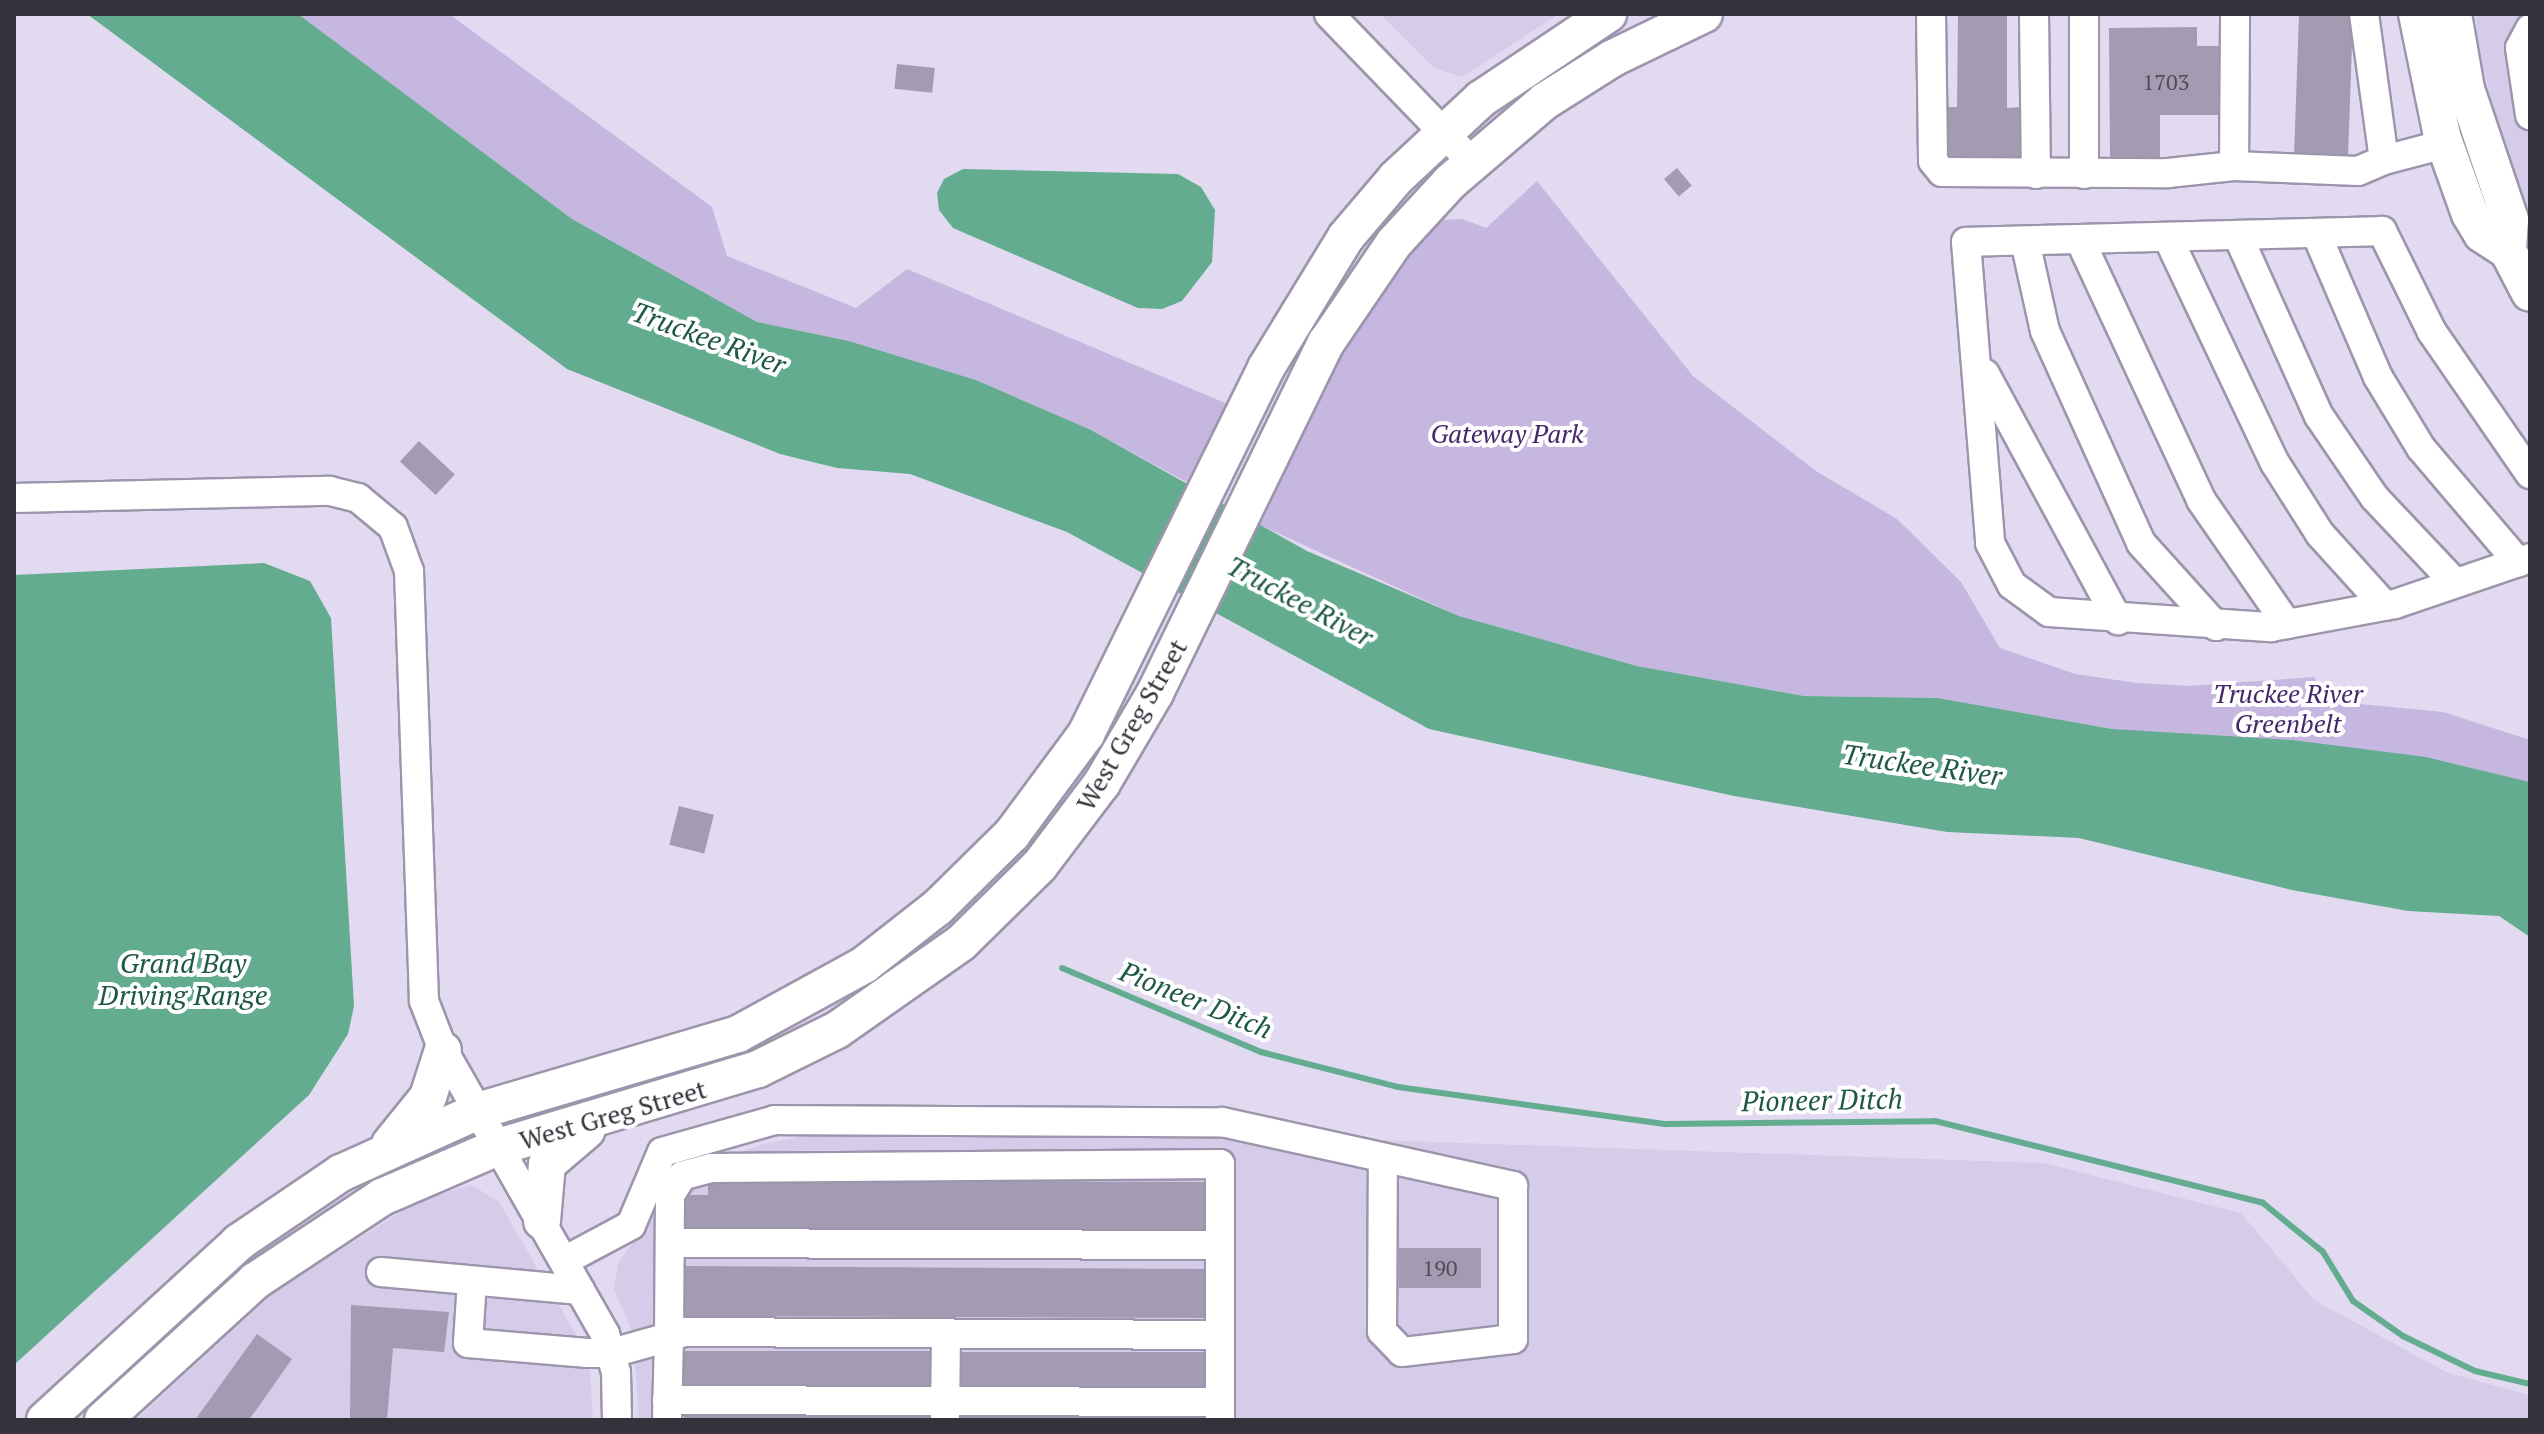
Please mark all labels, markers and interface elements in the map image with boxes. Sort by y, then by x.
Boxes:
house number: 1703 [2143,69,2189,95]
water label: Truckee River [628,295,790,381]
park label: Gateway Park [1430,418,1584,450]
water label: Truckee River [1221,548,1379,654]
street label: West Greg Street [1070,634,1194,816]
park label: Truckee River Greenbelt [2213,678,2363,740]
water label: Truckee River [1840,737,2004,793]
water label: Grand Bay Driving Range [99,946,267,1012]
water label: Pioneer Ditch [1115,954,1277,1046]
street label: West Greg Street [516,1073,710,1157]
water label: Pioneer Ditch [1741,1082,1903,1118]
house number: 190 [1422,1255,1458,1281]

